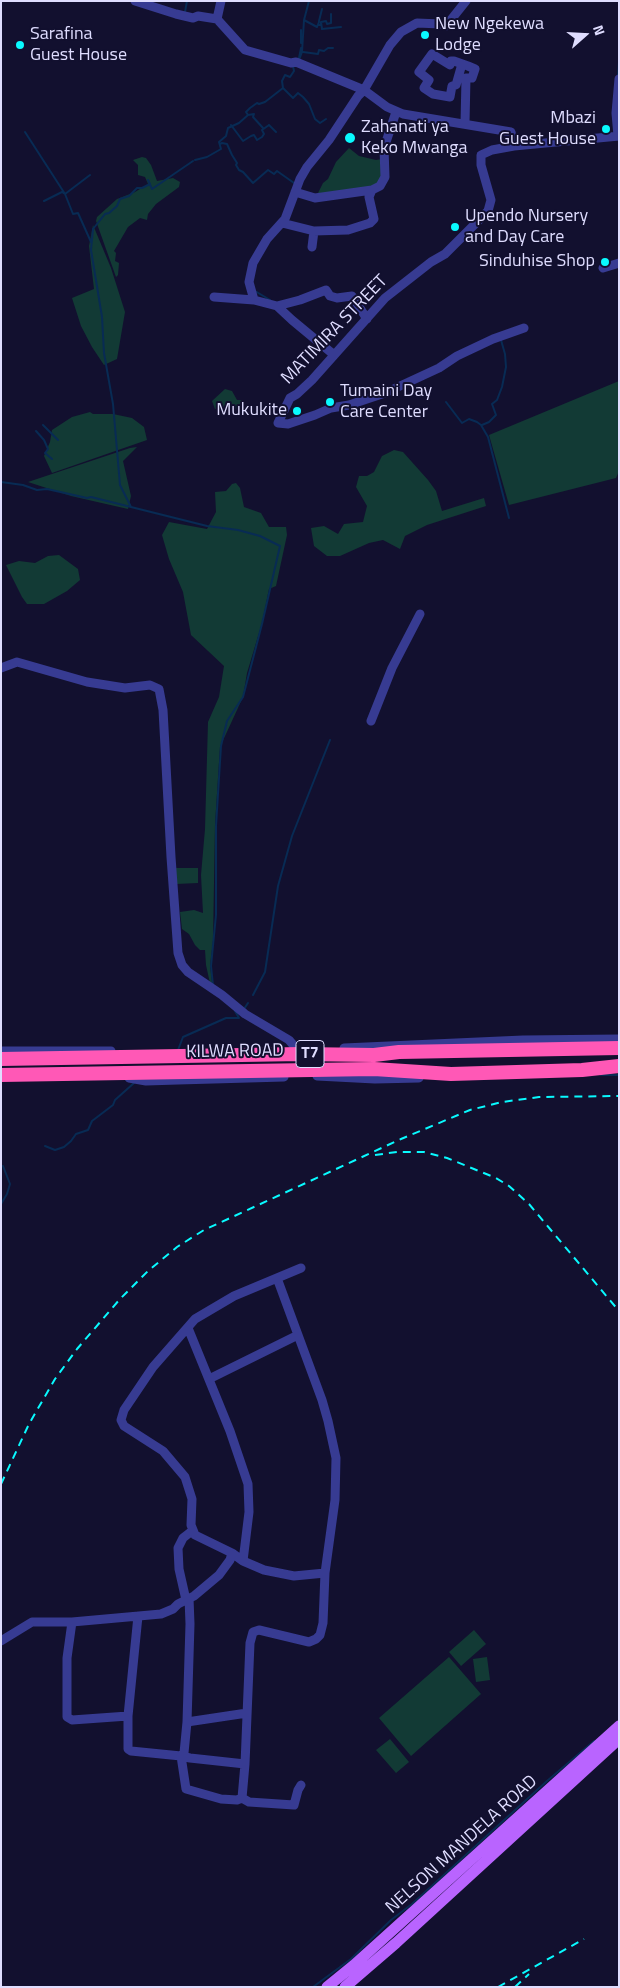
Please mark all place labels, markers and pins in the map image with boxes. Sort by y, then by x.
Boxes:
place label: New Ngekewa Lodge [435,14,544,56]
place label: Sarafina Guest House [30,24,127,66]
marker: New Ngekewa Lodge [419,29,431,41]
marker: Sarafina Guest House [14,39,26,51]
place label: Mbazi Guest House [499,108,596,150]
place label: Zahanati ya Keko Mwanga [361,117,468,160]
marker: Mbazi Guest House [600,123,612,135]
marker: Zahanati ya Keko Mwanga [343,131,357,145]
place label: Upendo Nursery and Day Care [465,206,588,248]
marker: Upendo Nursery and Day Care [449,221,461,233]
place label: Sinduhise Shop [479,251,595,273]
marker: Sinduhise Shop [599,256,611,268]
place label: Tumaini Day Care Center [340,381,432,424]
marker: Tumaini Day Care Center [324,396,336,408]
place label: Mukukite [216,400,287,422]
marker: Mukukite [291,405,303,417]

